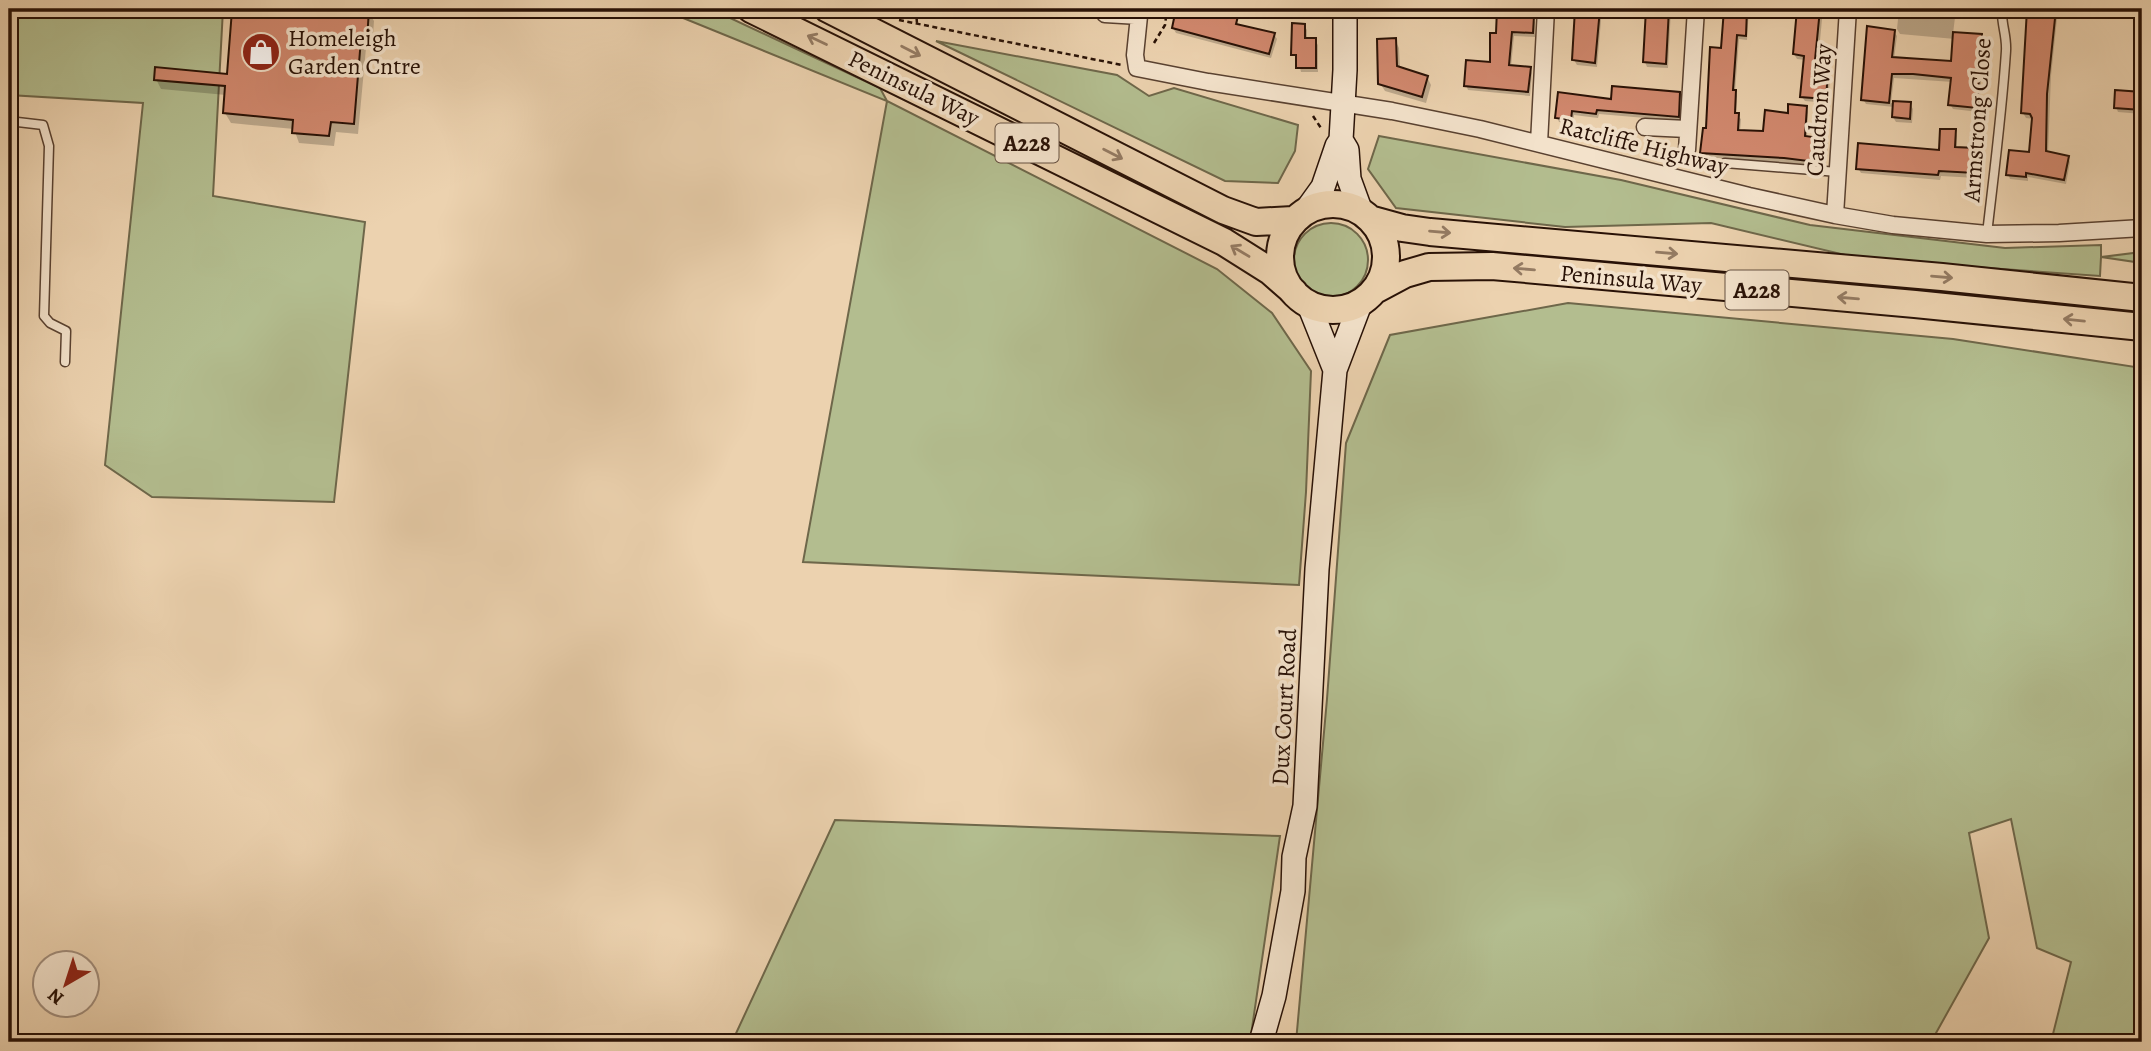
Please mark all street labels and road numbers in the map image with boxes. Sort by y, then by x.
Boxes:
street label: Armstrong Close [1955,37,1999,204]
street label: Peninsula Way [843,42,985,134]
street label: Caudron Way [1798,42,1840,177]
street label: Ratcliffe Highway [1556,110,1732,183]
road number: A228 [996,124,1058,162]
street label: Peninsula Way [1559,257,1704,301]
road number: A228 [1726,270,1788,310]
street label: Dux Court Road [1264,628,1304,786]

